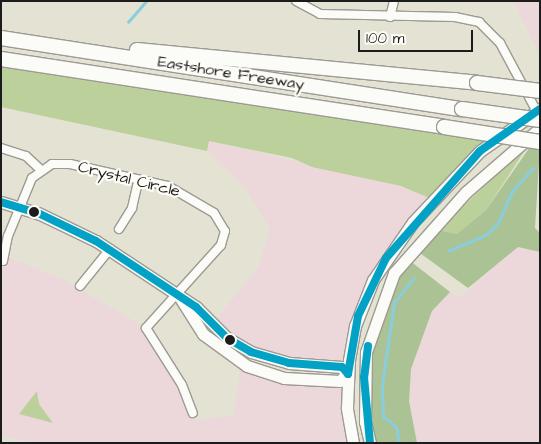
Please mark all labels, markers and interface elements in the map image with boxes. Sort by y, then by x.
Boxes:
scale bar [361,20,476,52]
text: 100 m [366,28,405,49]
street label: Eastshore Freeway [156,52,306,94]
street label: Crystal Circle [76,157,182,201]
unlabelled marker [29,207,39,217]
unlabelled marker [225,335,235,345]

